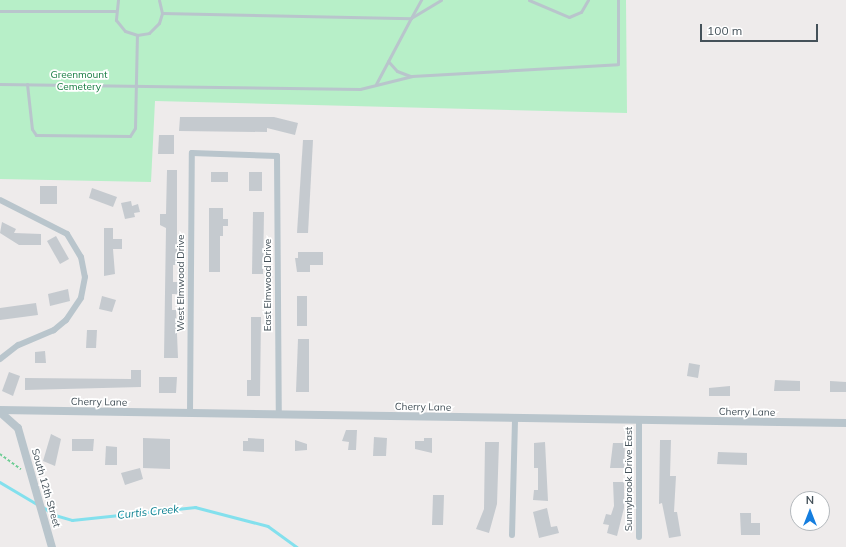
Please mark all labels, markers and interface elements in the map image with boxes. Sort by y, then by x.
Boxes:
scale bar [702,16,820,42]
text: 100 m [707,23,742,38]
park label: Greenmount Cemetery [50,68,108,92]
street label: West Elmwood Drive [175,235,187,331]
street label: East Elmwood Drive [262,239,274,331]
street label: Cherry Lane [71,396,127,408]
street label: Cherry Lane [395,401,451,413]
street label: Cherry Lane [719,406,775,418]
street label: Sunnybrook Drive East [623,427,635,531]
street label: South 12th Street [29,447,63,529]
north arrow [790,491,830,531]
text: N [806,493,814,507]
water label: Curtis Creek [117,502,179,522]

